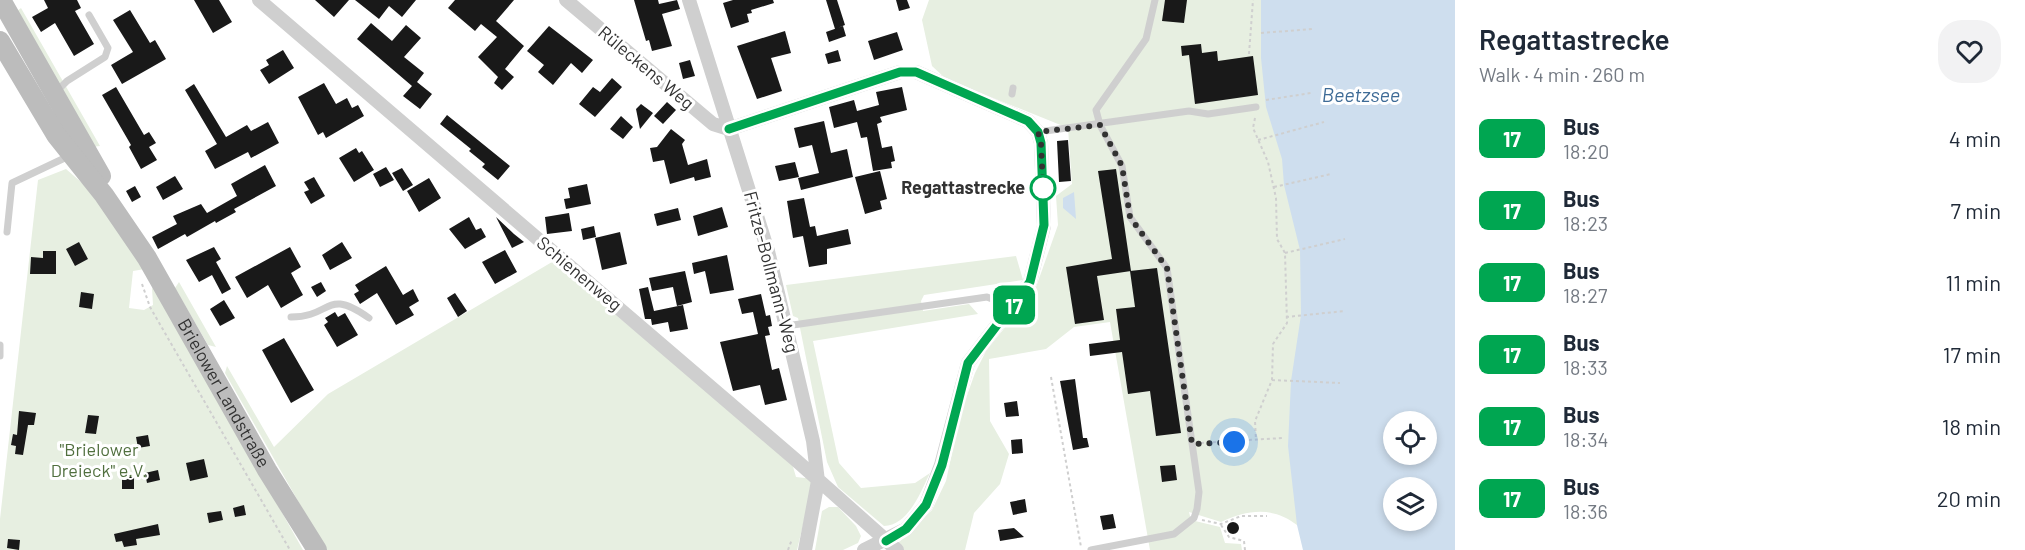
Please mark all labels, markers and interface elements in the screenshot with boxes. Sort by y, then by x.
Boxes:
button: heart [1938,20,2001,83]
street label: Rüleckens Weg [594,21,699,114]
text: Regattastrecke [1479,22,1670,56]
text: Walk · 4 min · 260 m [1479,62,1645,86]
water label: Beetzsee [1322,82,1400,106]
text: Bus [1563,113,1600,139]
text: 4 min [1949,125,2001,151]
text: 17 [1503,126,1521,151]
text: 18:20 [1563,139,1609,163]
marker: Regattastrecke [1030,175,1056,201]
place label: Regattastrecke [901,176,1025,198]
text: Bus [1563,185,1600,211]
street label: Fritze-Bollmann-Weg [740,189,804,355]
text: 7 min [1951,197,2001,223]
text: 17 [1503,198,1521,223]
text: 18:23 [1563,211,1608,235]
street label: Schienenweg [533,231,627,315]
text: Bus [1563,257,1600,283]
text: 11 min [1945,269,2001,295]
text: 17 [1503,270,1521,295]
text: 18:27 [1563,283,1607,307]
line badge: 17 [987,286,1041,324]
text: 17 [1005,293,1023,318]
street label: Brielower Landstraße [174,314,275,471]
text: Bus [1563,329,1600,355]
text: 17 min [1943,341,2001,367]
text: 17 [1503,342,1521,367]
text: 18:33 [1563,355,1608,379]
text: Bus [1563,401,1600,427]
map controls [1383,411,1437,531]
button: locate [1383,411,1437,465]
text: 18 min [1942,413,2001,439]
text: 17 [1503,414,1521,439]
your location [1219,427,1249,457]
text: 18:34 [1563,427,1609,451]
park label: "Brielower Dreieck" e.V. [51,438,147,481]
text: Bus [1563,473,1600,499]
button: layers [1383,477,1437,531]
text: 20 min [1937,485,2001,511]
text: 17 [1503,486,1521,511]
text: 18:36 [1563,499,1608,523]

